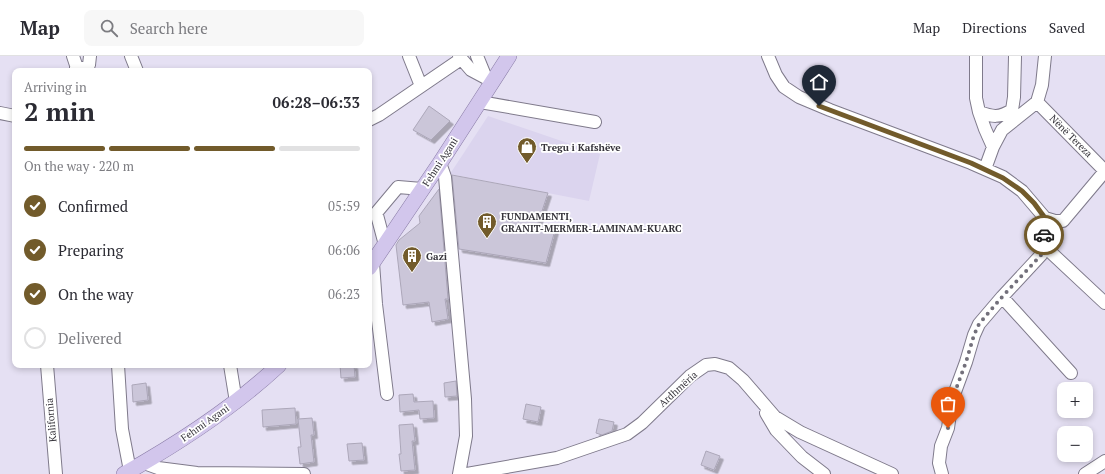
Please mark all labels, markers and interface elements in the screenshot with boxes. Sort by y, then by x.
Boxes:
search box [84,10,364,46]
text: Map [20,15,60,40]
icon: search [98,17,120,39]
text: Search here [130,18,208,38]
text: Map [913,18,940,37]
text: Directions [962,18,1027,37]
text: Saved [1049,18,1085,37]
pin [802,65,836,106]
icon: home [808,71,830,93]
text: Arriving in [24,78,87,96]
text: 06:28–06:33 [273,92,360,112]
text: 2 min [24,94,95,128]
street label: Nënë Tereza [1047,112,1095,160]
street label: Fehmi Agani [419,135,461,189]
shop icon: Tregu i Kafshëve [516,136,538,164]
place label: Tregu i Kafshëve [541,141,621,154]
text: On the way · 220 m [24,157,134,175]
icon: check [24,195,46,217]
text: Confirmed [58,196,128,216]
text: 05:59 [328,197,360,215]
place label: FUNDAMENTI, GRANIT-MERMER-LAMINAM-KUARC [501,210,682,235]
building icon: FUNDAMENTI, GRANIT-MERMER-LAMINAM-KUARC [476,211,498,239]
courier [1024,215,1064,255]
icon: car [1033,224,1055,246]
icon: check [24,239,46,261]
text: Preparing [58,240,123,260]
text: 06:06 [328,241,360,259]
building icon: Gazi [401,245,423,273]
place label: Gazi [426,250,448,263]
icon: check [24,283,46,305]
text: On the way [58,284,133,304]
text: 06:23 [328,285,360,303]
text: Delivered [58,328,122,348]
street label: Ardhmëria [656,368,700,410]
map controls [1057,382,1093,462]
button: + [1057,382,1093,418]
pin [931,387,965,428]
icon: bag [937,393,959,415]
street label: Kalifornia [43,397,59,443]
street label: Fehmi Agani [178,402,232,444]
button: − [1057,426,1093,462]

